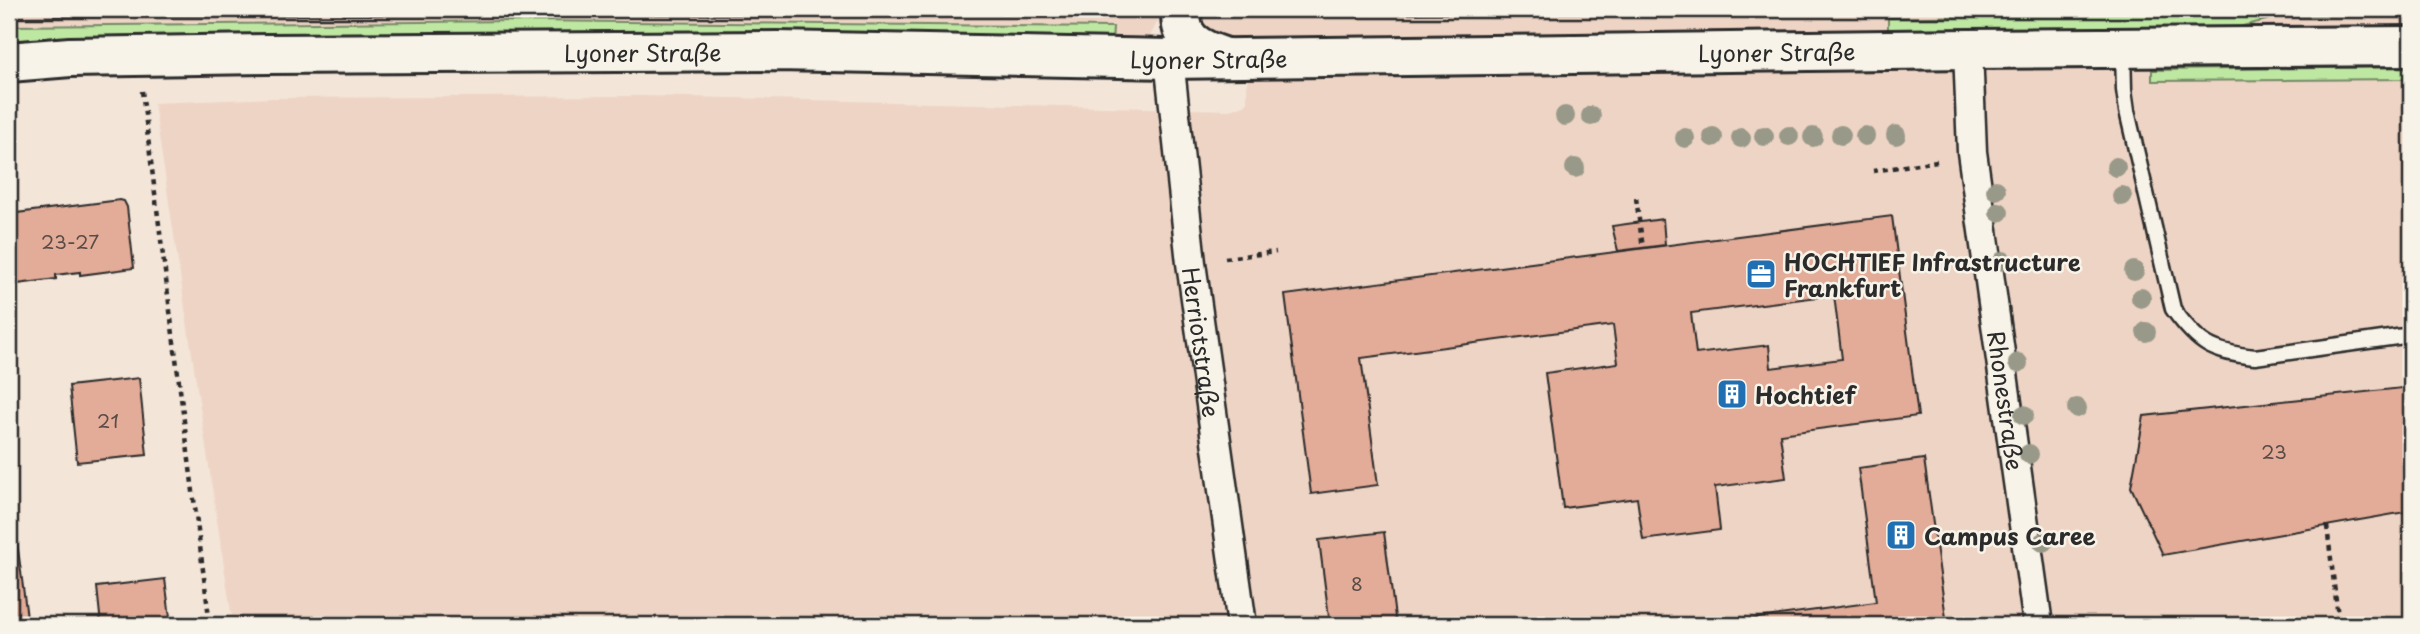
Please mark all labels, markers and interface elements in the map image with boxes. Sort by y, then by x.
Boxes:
street label: Lyoner Straße [1698,33,1856,70]
street label: Lyoner Straße [564,34,722,70]
street label: Lyoner Straße [1130,40,1288,77]
house number: 23-27 [41,227,99,255]
place label: HOCHTIEF Infrastructure Frankfurt [1784,244,2081,305]
office icon: HOCHTIEF Infrastructure Frankfurt [1744,257,1778,291]
street label: Herriotstraße [1174,265,1230,419]
street label: Rhonestraße [1980,328,2034,473]
building icon: Hochtief [1715,377,1749,411]
place label: Hochtief [1755,377,1857,412]
house number: 21 [97,406,119,434]
house number: 23 [2261,437,2287,465]
building icon: Campus Caree [1884,518,1918,552]
place label: Campus Caree [1924,518,2095,553]
house number: 8 [1351,569,1363,597]

